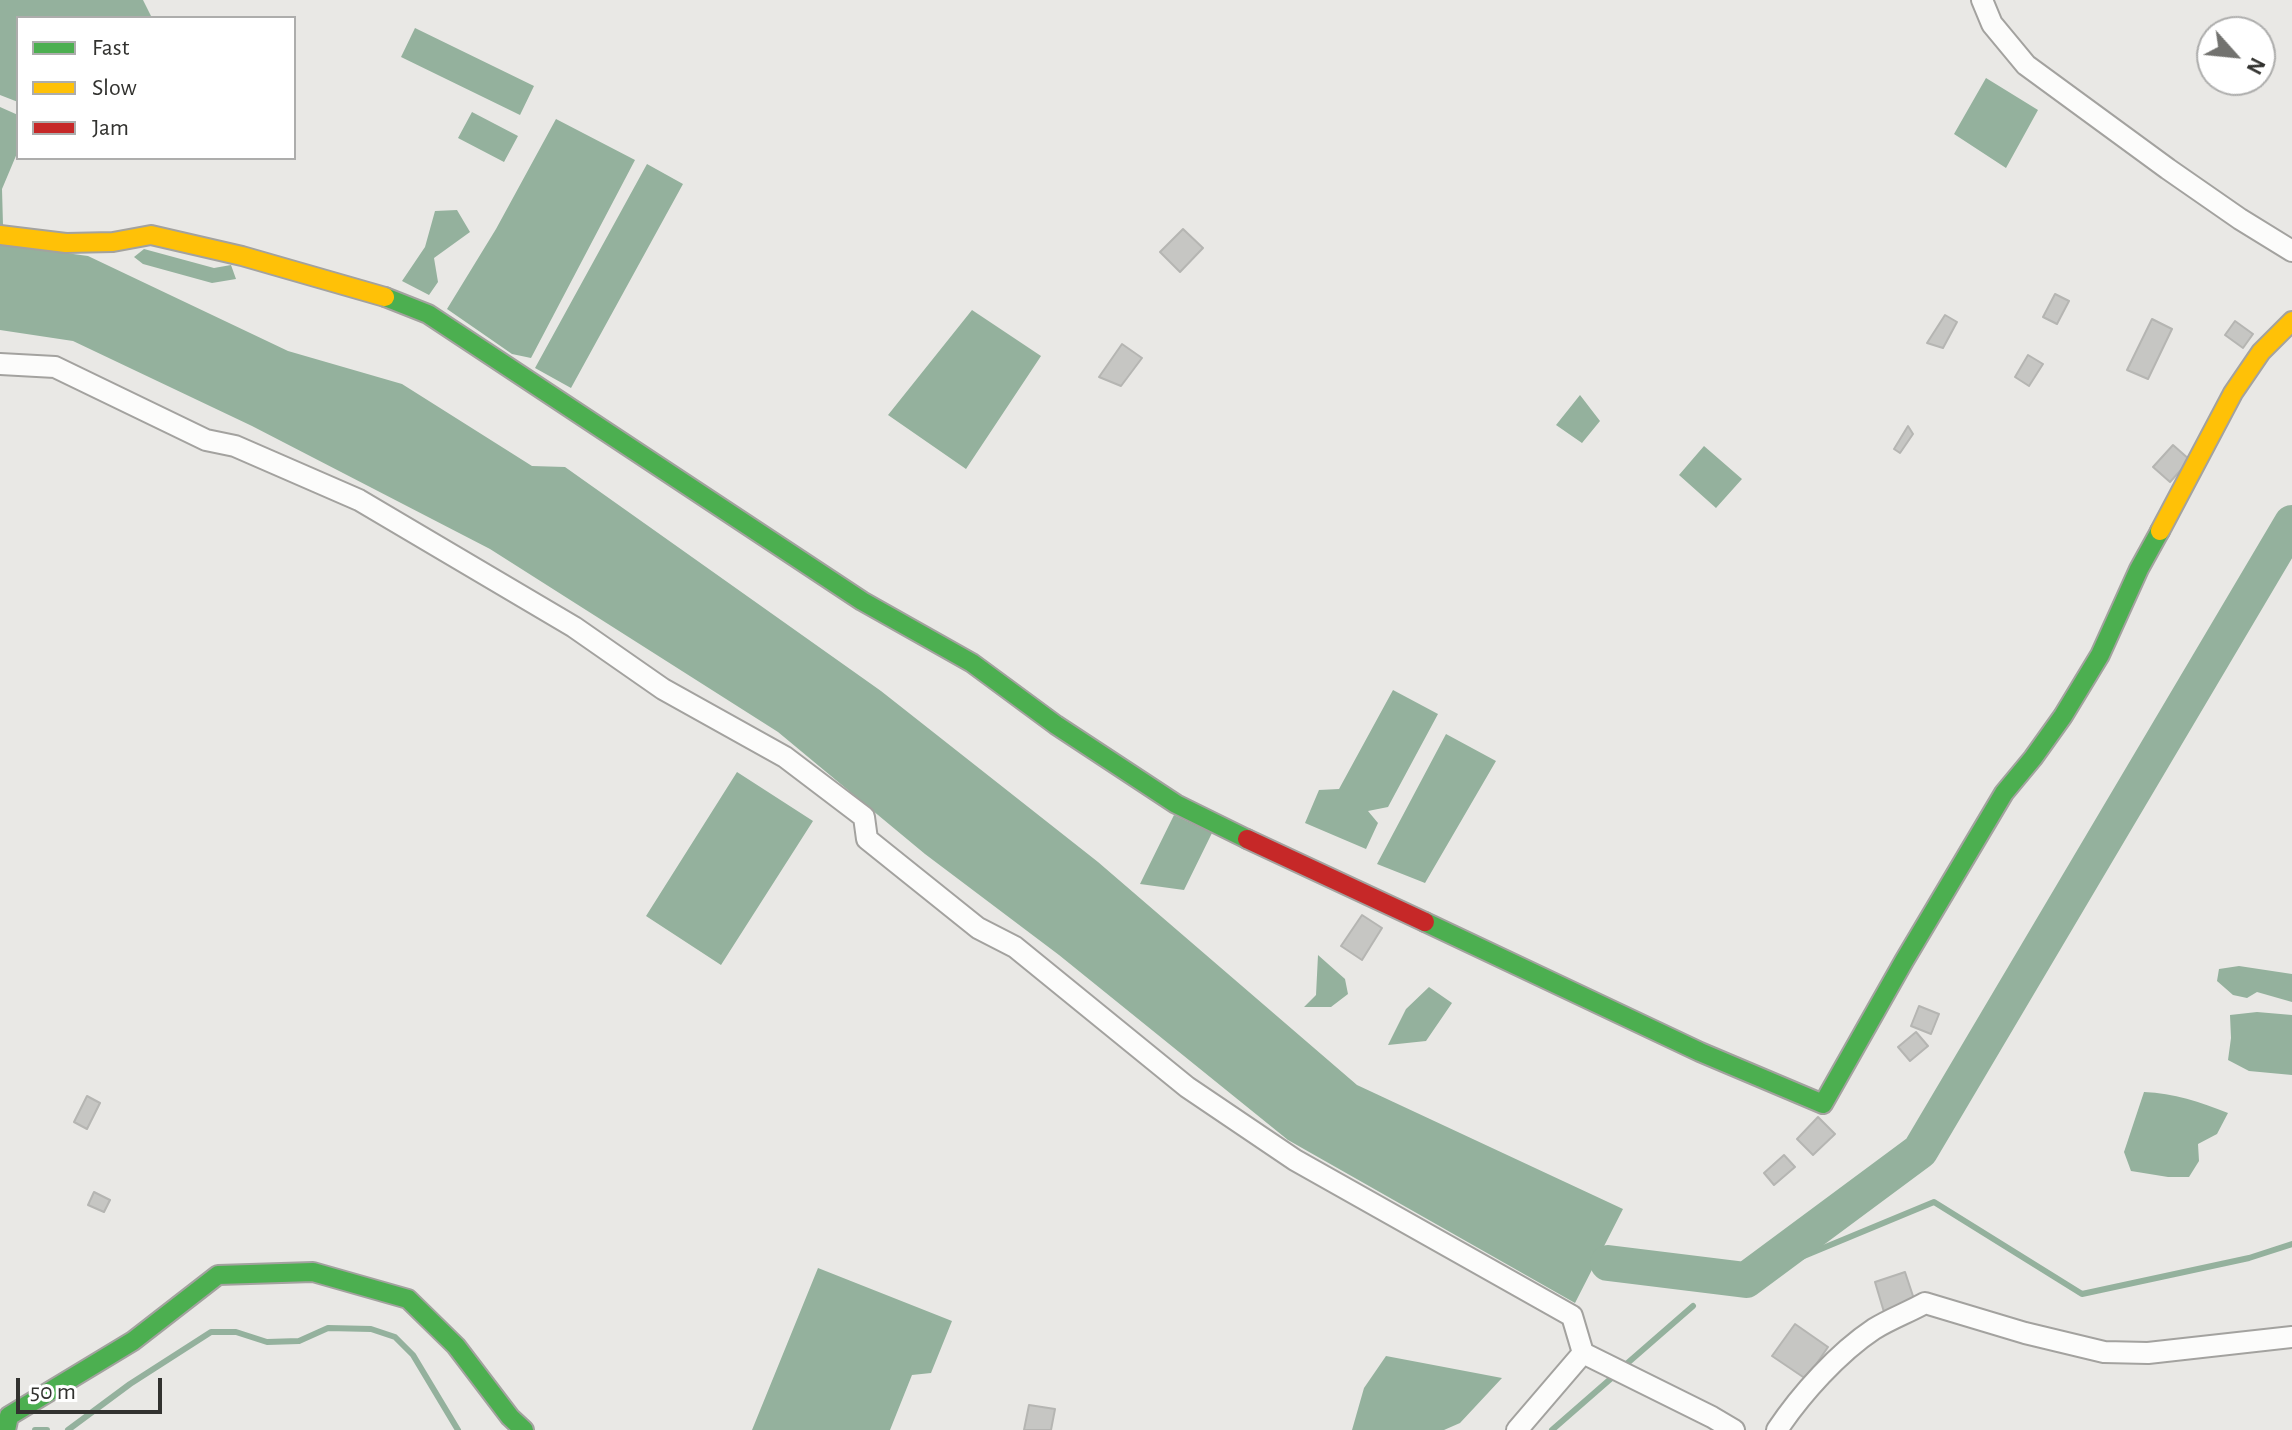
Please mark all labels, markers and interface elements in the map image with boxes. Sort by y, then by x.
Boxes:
legend [16,16,296,160]
north arrow [2196,16,2276,96]
text: Fast [92,36,129,60]
text: N [2242,54,2269,78]
text: Slow [92,76,137,100]
text: Jam [92,116,129,140]
scale bar [20,1362,166,1412]
text: 50 m [30,1380,76,1404]

